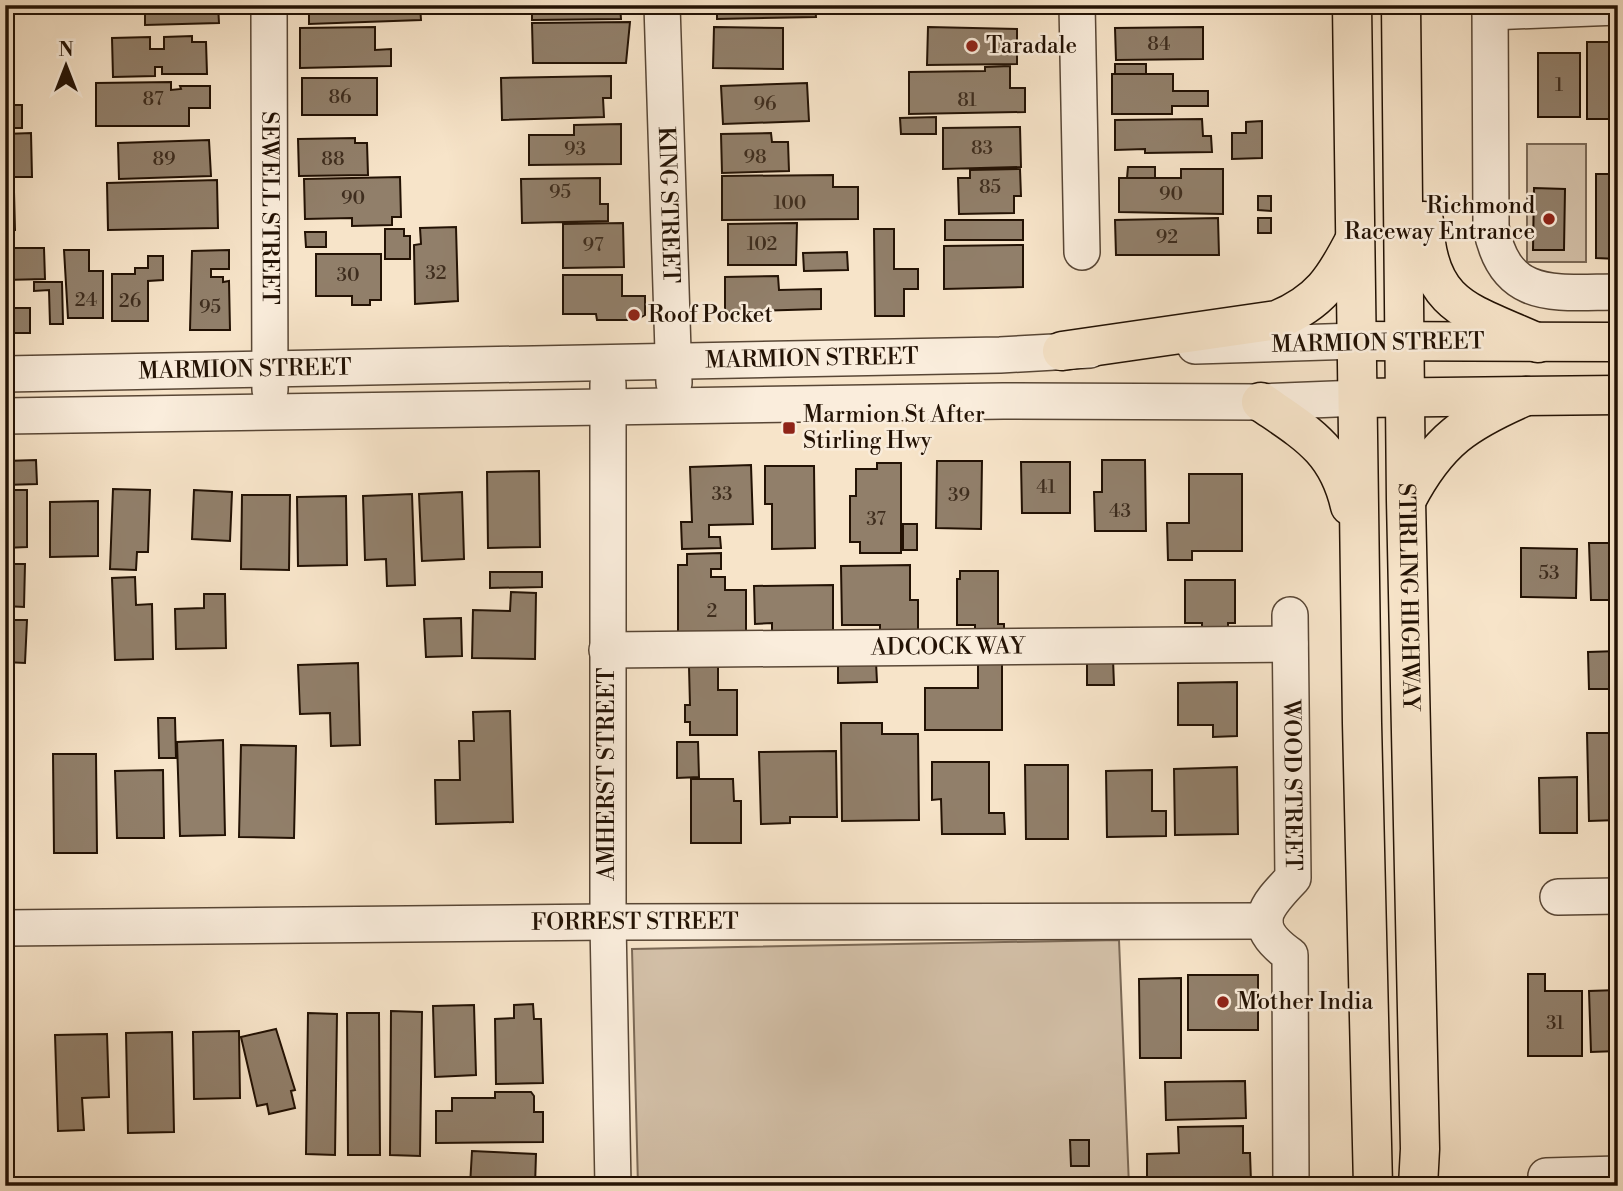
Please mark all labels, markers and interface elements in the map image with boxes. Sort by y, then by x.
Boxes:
north arrow [32,32,102,102]
place label: Taradale [986,32,1077,60]
house number: 84 [1147,32,1171,56]
text: N [58,38,74,62]
marker: Taradale [964,38,980,54]
house number: 1 [1555,73,1563,97]
house number: 86 [328,85,352,109]
house number: 87 [143,87,164,111]
house number: 81 [957,88,977,112]
house number: 96 [753,92,777,116]
street label: SEWELL STREET [255,111,284,305]
street label: KING STREET [652,126,685,284]
house number: 83 [971,136,993,160]
house number: 93 [564,137,586,161]
house number: 98 [743,145,767,169]
house number: 89 [152,147,176,171]
house number: 88 [321,147,345,171]
house number: 85 [979,175,1001,199]
house number: 95 [549,180,571,204]
house number: 90 [1159,182,1183,206]
house number: 90 [341,186,365,210]
house number: 100 [774,191,806,215]
place label: Richmond Raceway Entrance [1344,192,1535,246]
marker: Richmond Raceway Entrance [1541,211,1557,227]
house number: 92 [1156,225,1178,249]
house number: 102 [747,232,777,256]
house number: 97 [582,233,604,257]
house number: 32 [425,261,447,285]
house number: 30 [336,263,360,287]
house number: 24 [75,288,97,312]
house number: 26 [119,289,141,313]
house number: 95 [199,295,221,319]
place label: Roof Pocket [648,301,773,329]
marker: Roof Pocket [626,307,642,323]
street label: MARMION STREET [1271,327,1485,359]
street label: MARMION STREET [705,343,919,375]
street label: MARMION STREET [138,353,352,385]
place label: Marmion St After Stirling Hwy [803,401,985,455]
marker: Marmion St After Stirling Hwy [781,420,797,436]
house number: 41 [1036,475,1056,499]
house number: 33 [712,482,732,506]
house number: 39 [948,483,970,507]
street label: STIRLING HIGHWAY [1392,483,1425,713]
house number: 43 [1109,499,1131,523]
house number: 37 [866,507,886,531]
house number: 53 [1539,561,1559,585]
house number: 2 [707,599,717,623]
street label: ADCOCK WAY [870,632,1027,662]
street label: AMHERST STREET [593,668,621,881]
street label: WOOD STREET [1277,698,1307,871]
street label: FORREST STREET [531,908,739,937]
place label: Mother India [1237,988,1374,1016]
marker: Mother India [1215,994,1231,1010]
house number: 31 [1546,1011,1564,1035]

